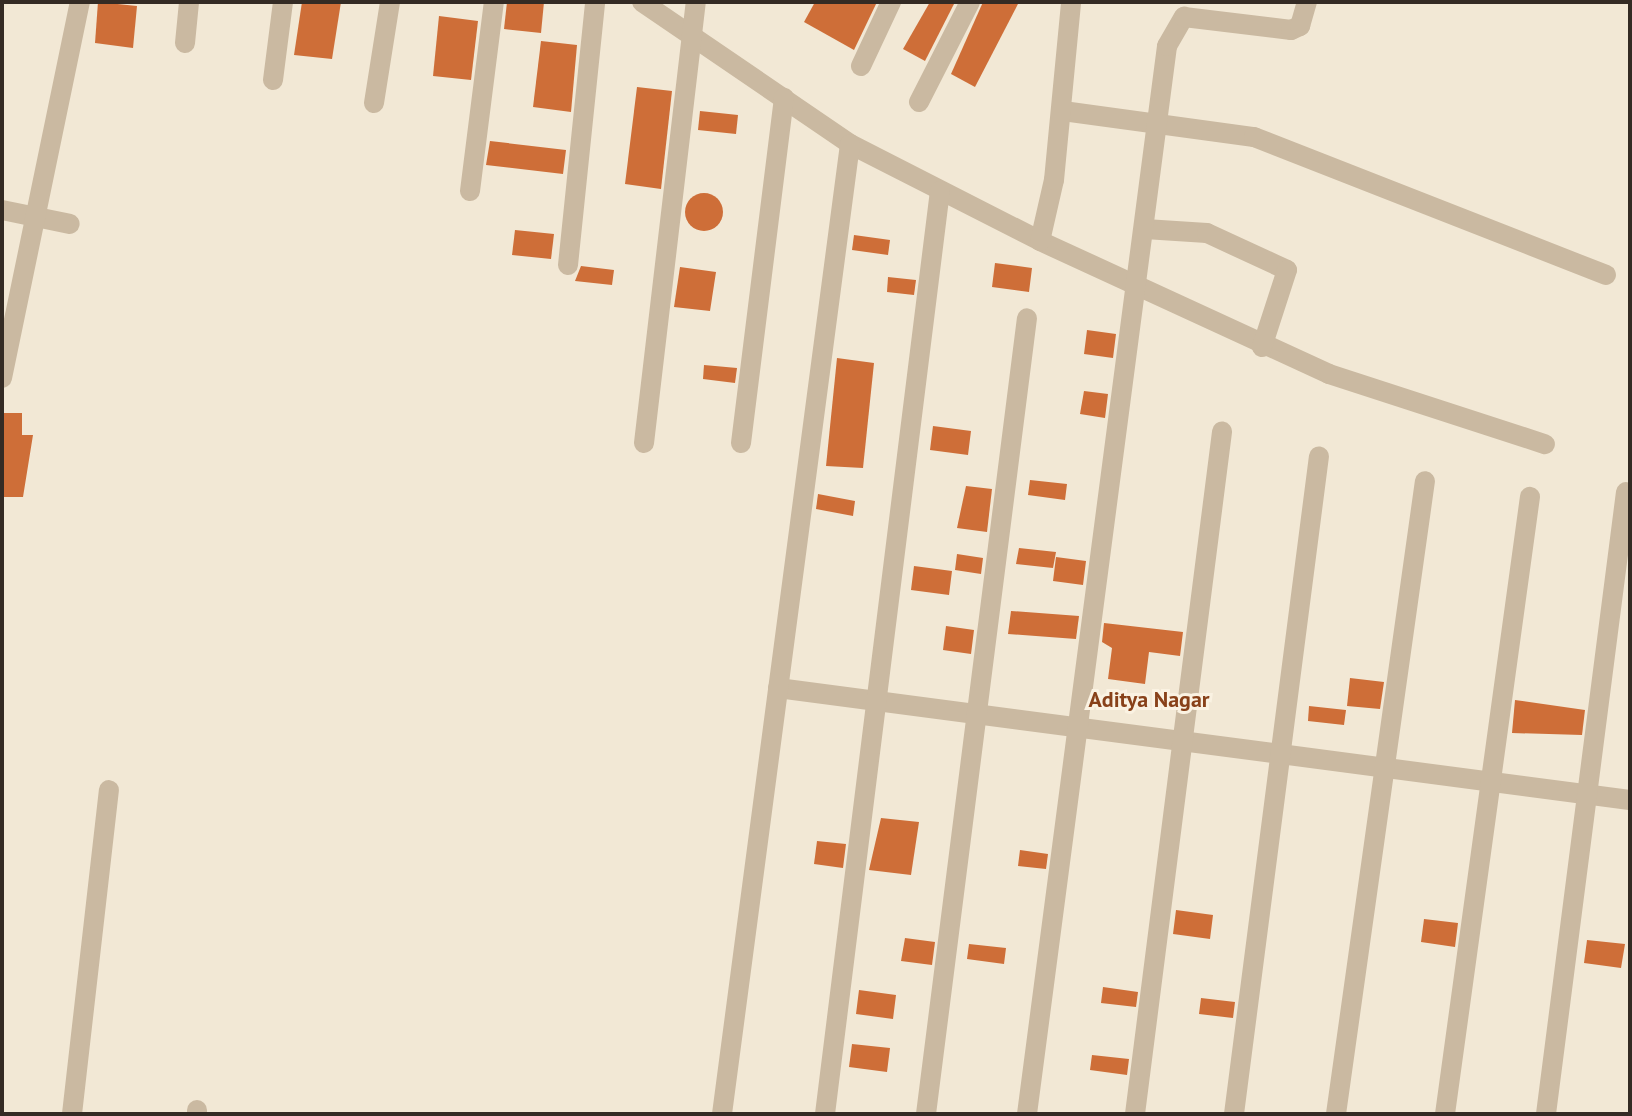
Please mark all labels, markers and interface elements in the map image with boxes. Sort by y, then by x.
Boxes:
district label: Aditya Nagar [1088,687,1210,713]

